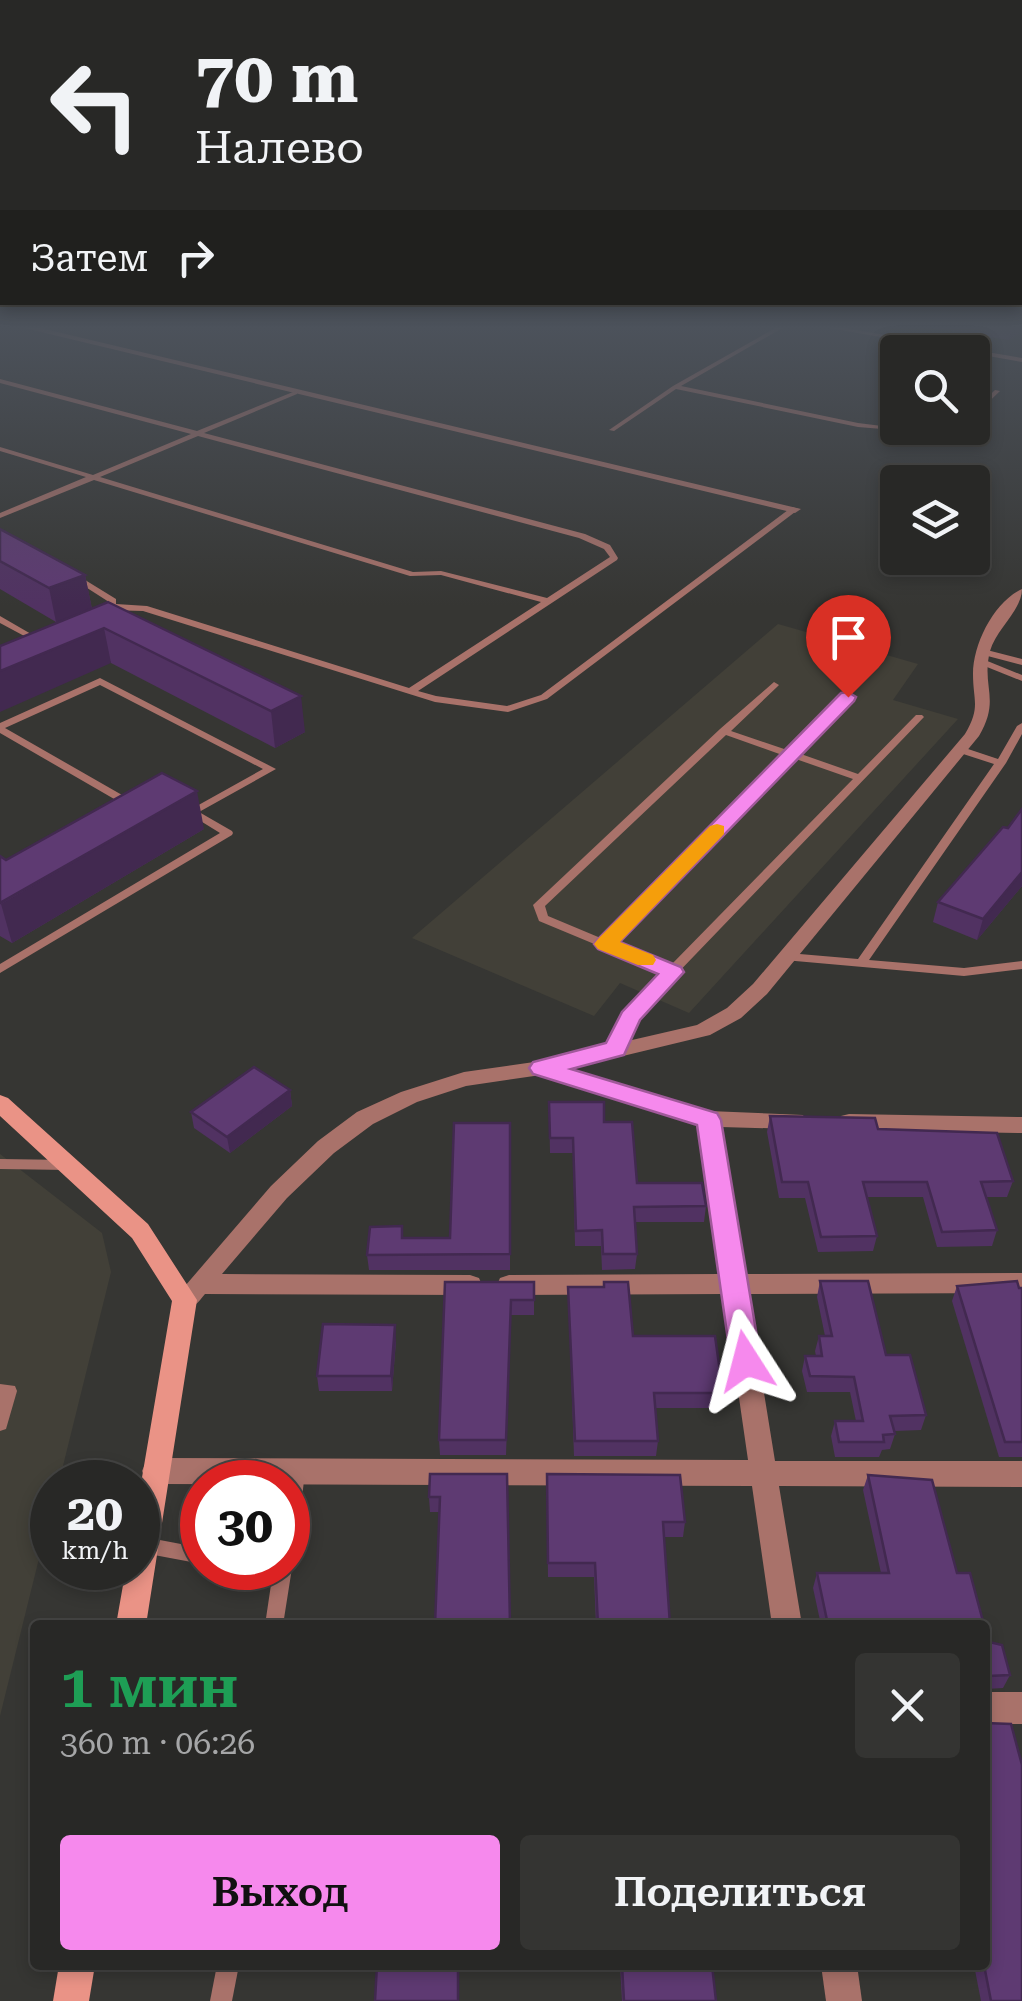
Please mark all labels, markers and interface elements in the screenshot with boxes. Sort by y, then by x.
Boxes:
text: 70 m [195,37,359,119]
icon: left [30,40,160,170]
text: Налево [195,121,364,174]
icon: right [168,230,223,285]
text: Затем [30,236,148,280]
map controls [880,335,990,575]
button: search [880,335,990,445]
button: layers [880,465,990,575]
pin [806,595,891,698]
icon: arrive [821,610,876,665]
position arrow [694,1309,798,1413]
speed limit sign: 30 [180,1460,310,1590]
text: 20 [67,1484,123,1542]
text: km/h [62,1536,128,1565]
text: 1 мин [60,1651,238,1722]
button: close [855,1653,960,1758]
text: 360 m · 06:26 [60,1724,255,1762]
button: Выход [60,1835,500,1950]
button: Поделиться [520,1835,960,1950]

